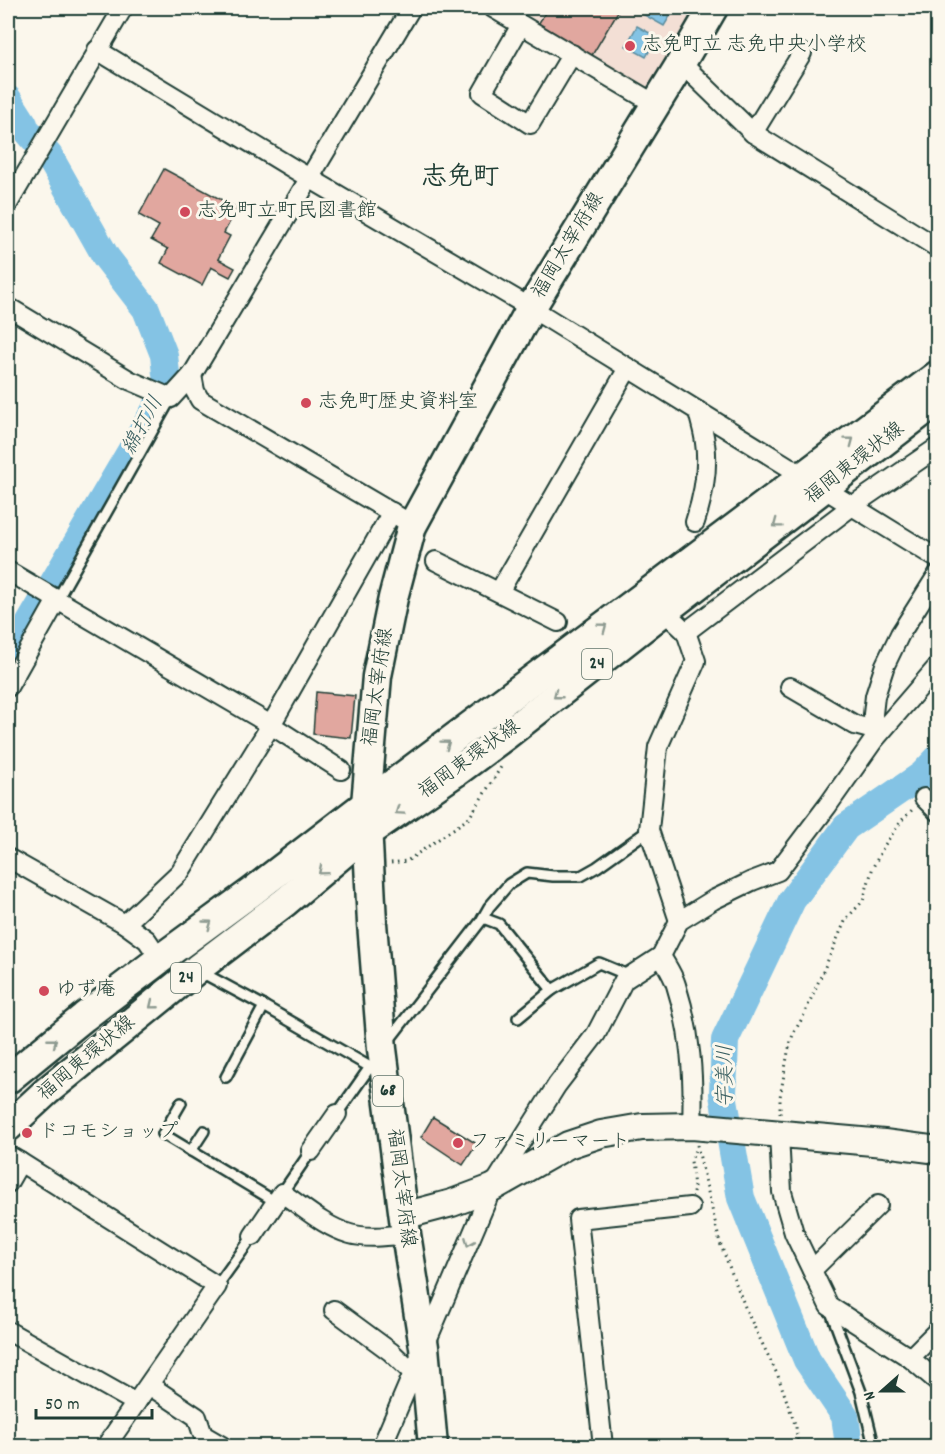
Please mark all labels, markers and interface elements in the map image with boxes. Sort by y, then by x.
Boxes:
place label: 志免町立 志免中央小学校 [642,32,867,60]
marker: 志免町立 志免中央小学校 [623,39,637,53]
district label: 志免町 [421,160,499,197]
street label: 福岡太宰府線 [526,187,612,305]
place label: 志免町立町民図書館 [197,198,377,226]
marker: 志免町立町民図書館 [178,205,192,219]
place label: 志免町歴史資料室 [318,389,478,417]
water label: 綿打川 [116,391,172,461]
marker: 志免町歴史資料室 [299,396,313,410]
street label: 福岡東環状線 [799,416,911,512]
one-way arrow [844,437,855,448]
one-way arrow [773,517,784,528]
one-way arrow [596,624,607,635]
street label: 福岡太宰府線 [357,626,401,748]
road number: 24 [582,649,612,679]
one-way arrow [552,688,563,699]
street label: 福岡東環状線 [413,713,527,807]
one-way arrow [440,740,451,751]
one-way arrow [395,804,406,815]
one-way arrow [318,864,329,875]
one-way arrow [201,920,212,931]
road number: 24 [171,963,201,993]
place label: ゆず庵 [56,977,116,1005]
marker: ゆず庵 [37,984,51,998]
one-way arrow [149,998,160,1009]
street label: 福岡東環状線 [32,1010,142,1108]
one-way arrow [46,1039,57,1050]
water label: 宇美川 [712,1045,742,1108]
road number: 68 [373,1076,403,1106]
place label: ドコモショップ [39,1119,178,1147]
marker: ドコモショップ [20,1126,34,1140]
street label: 福岡太宰府線 [379,1127,421,1249]
place label: ファミリーマート [470,1129,630,1157]
marker: ファミリーマート [451,1136,465,1150]
one-way arrow [464,1236,476,1247]
north arrow [852,1361,912,1421]
scale bar [36,1382,152,1420]
text: N [858,1388,882,1403]
text: 50 m [45,1393,80,1418]

